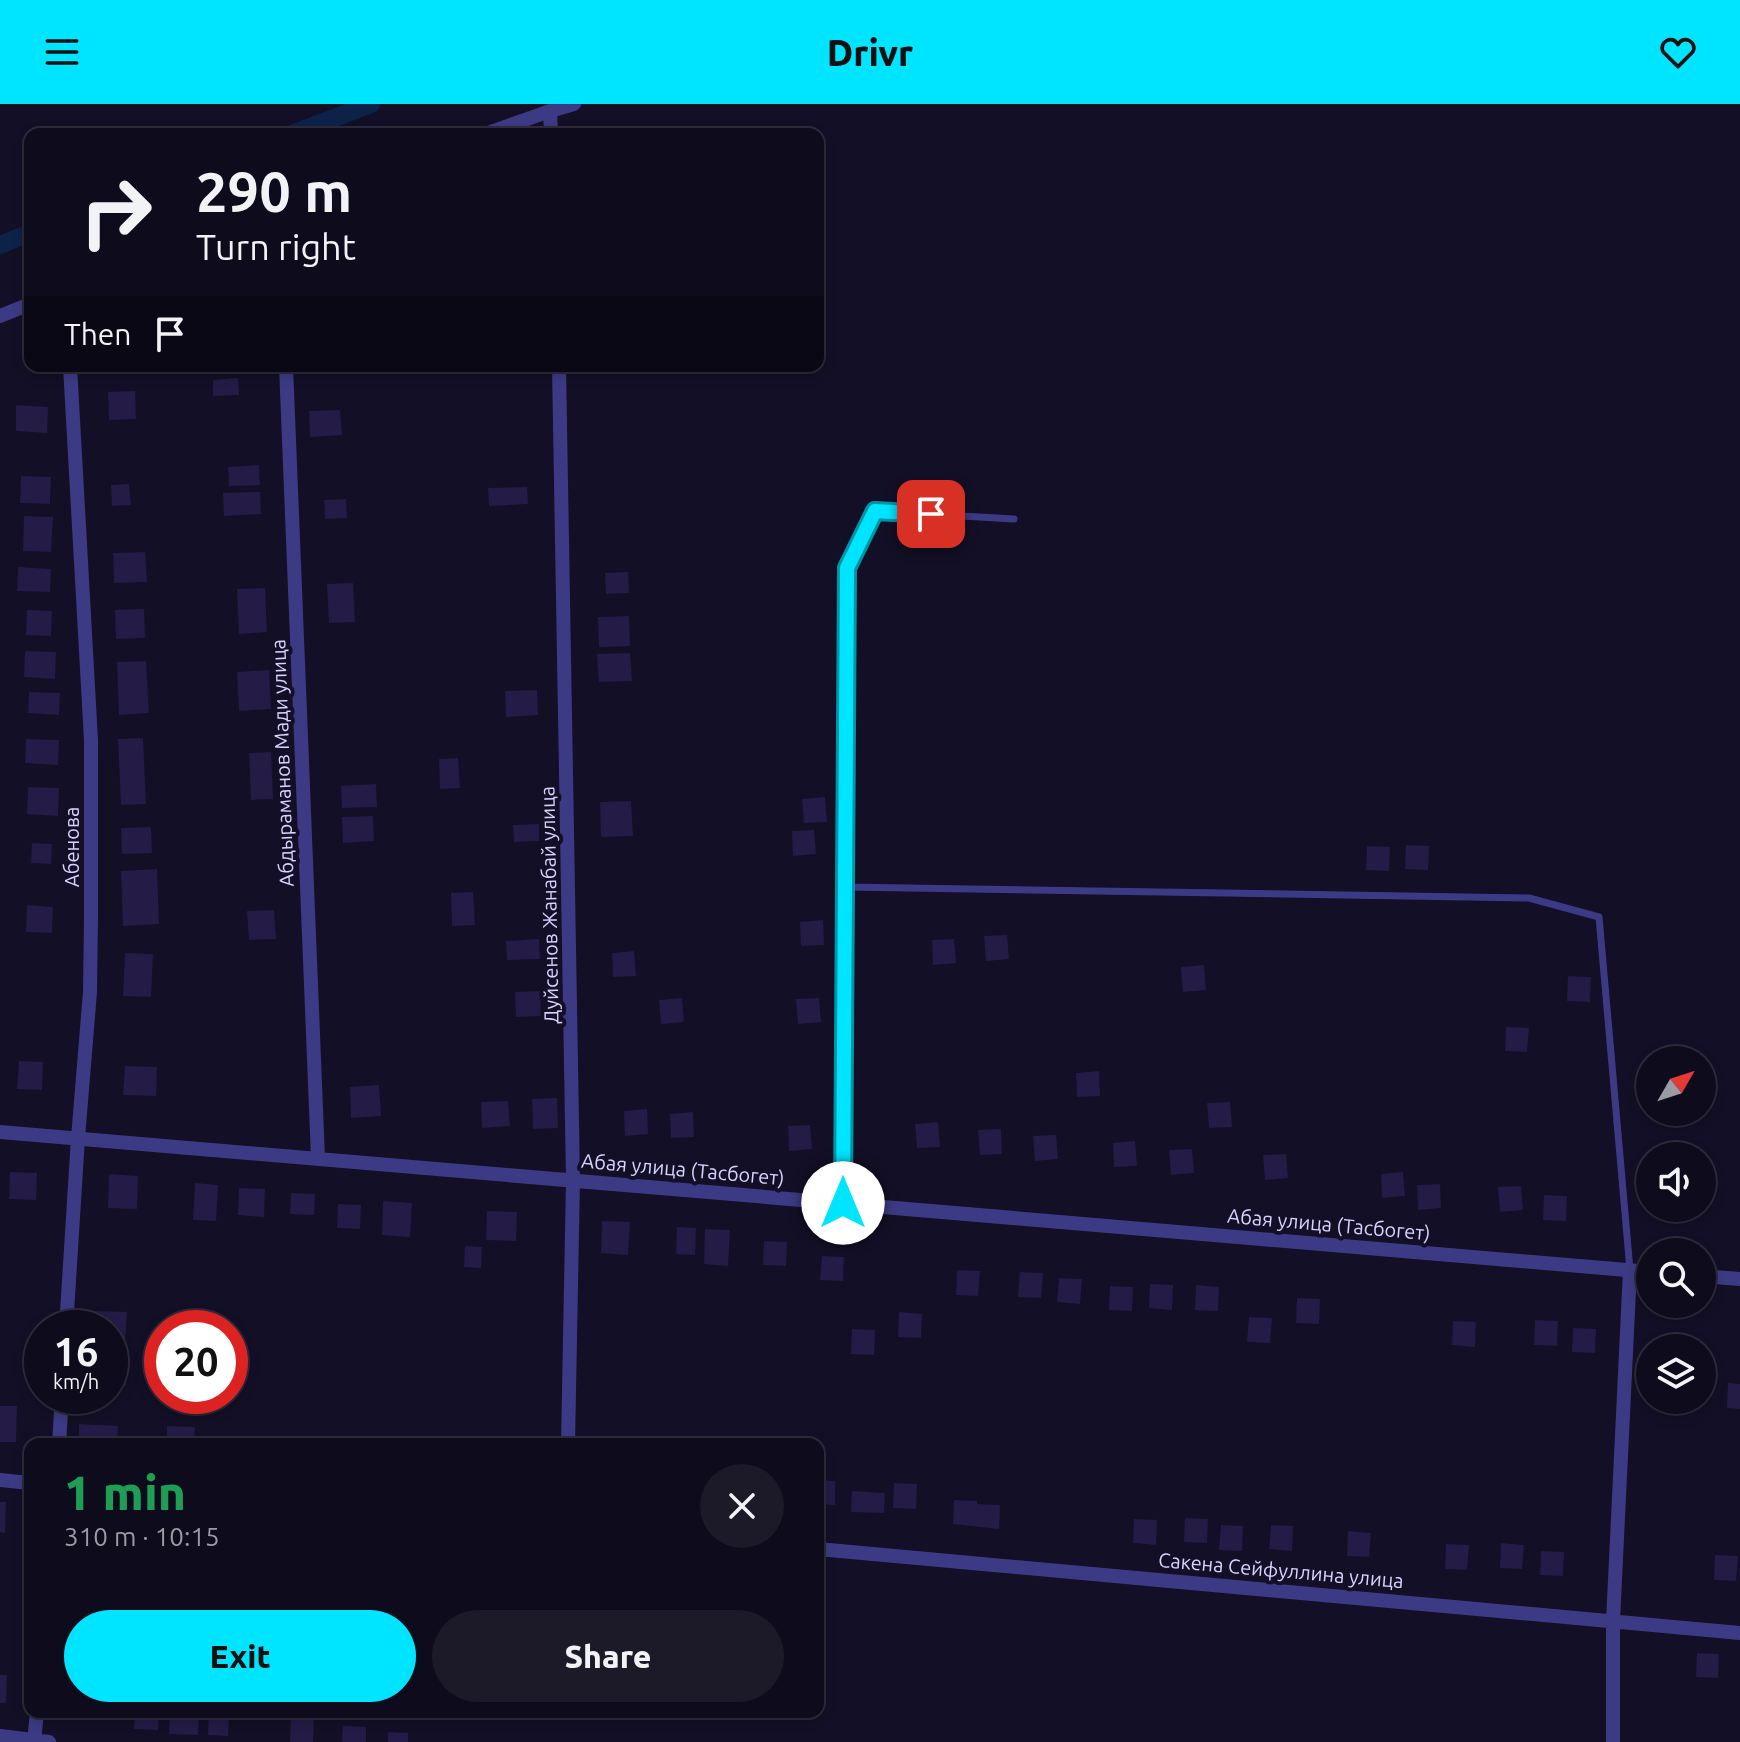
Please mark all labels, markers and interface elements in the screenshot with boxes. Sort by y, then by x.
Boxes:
icon: menu [40,30,84,74]
icon: heart [1656,30,1700,74]
text: Drivr [827,32,913,73]
icon: right [64,160,168,264]
text: 290 m [196,160,352,223]
text: Turn right [196,226,356,267]
icon: arrive [148,312,192,356]
text: Then [64,317,132,351]
pin [897,480,965,548]
icon: arrive [909,492,953,536]
street label: Абдыраманов Мади улица [266,639,298,887]
street label: Дуйсенов Жанабай улица [535,786,563,1024]
street label: Абенова [60,807,83,887]
north arrow [1636,1046,1716,1126]
map controls [1636,1046,1716,1414]
button: sound [1636,1142,1716,1222]
street label: Абая улица (Тасбогет) [580,1149,786,1189]
position arrow [801,1161,885,1245]
street label: Абая улица (Тасбогет) [1226,1204,1432,1244]
button: search [1636,1238,1716,1318]
speed limit sign: 20 [144,1310,248,1414]
text: 16 [53,1329,99,1374]
button: layers [1636,1334,1716,1414]
text: km/h [53,1370,99,1393]
button: close [700,1464,784,1548]
text: 1 min [64,1465,186,1519]
text: 310 m · 10:15 [64,1522,220,1551]
street label: Сакена Сейфуллина улица [1157,1548,1405,1592]
button: Exit [64,1610,416,1702]
button: Share [432,1610,784,1702]

